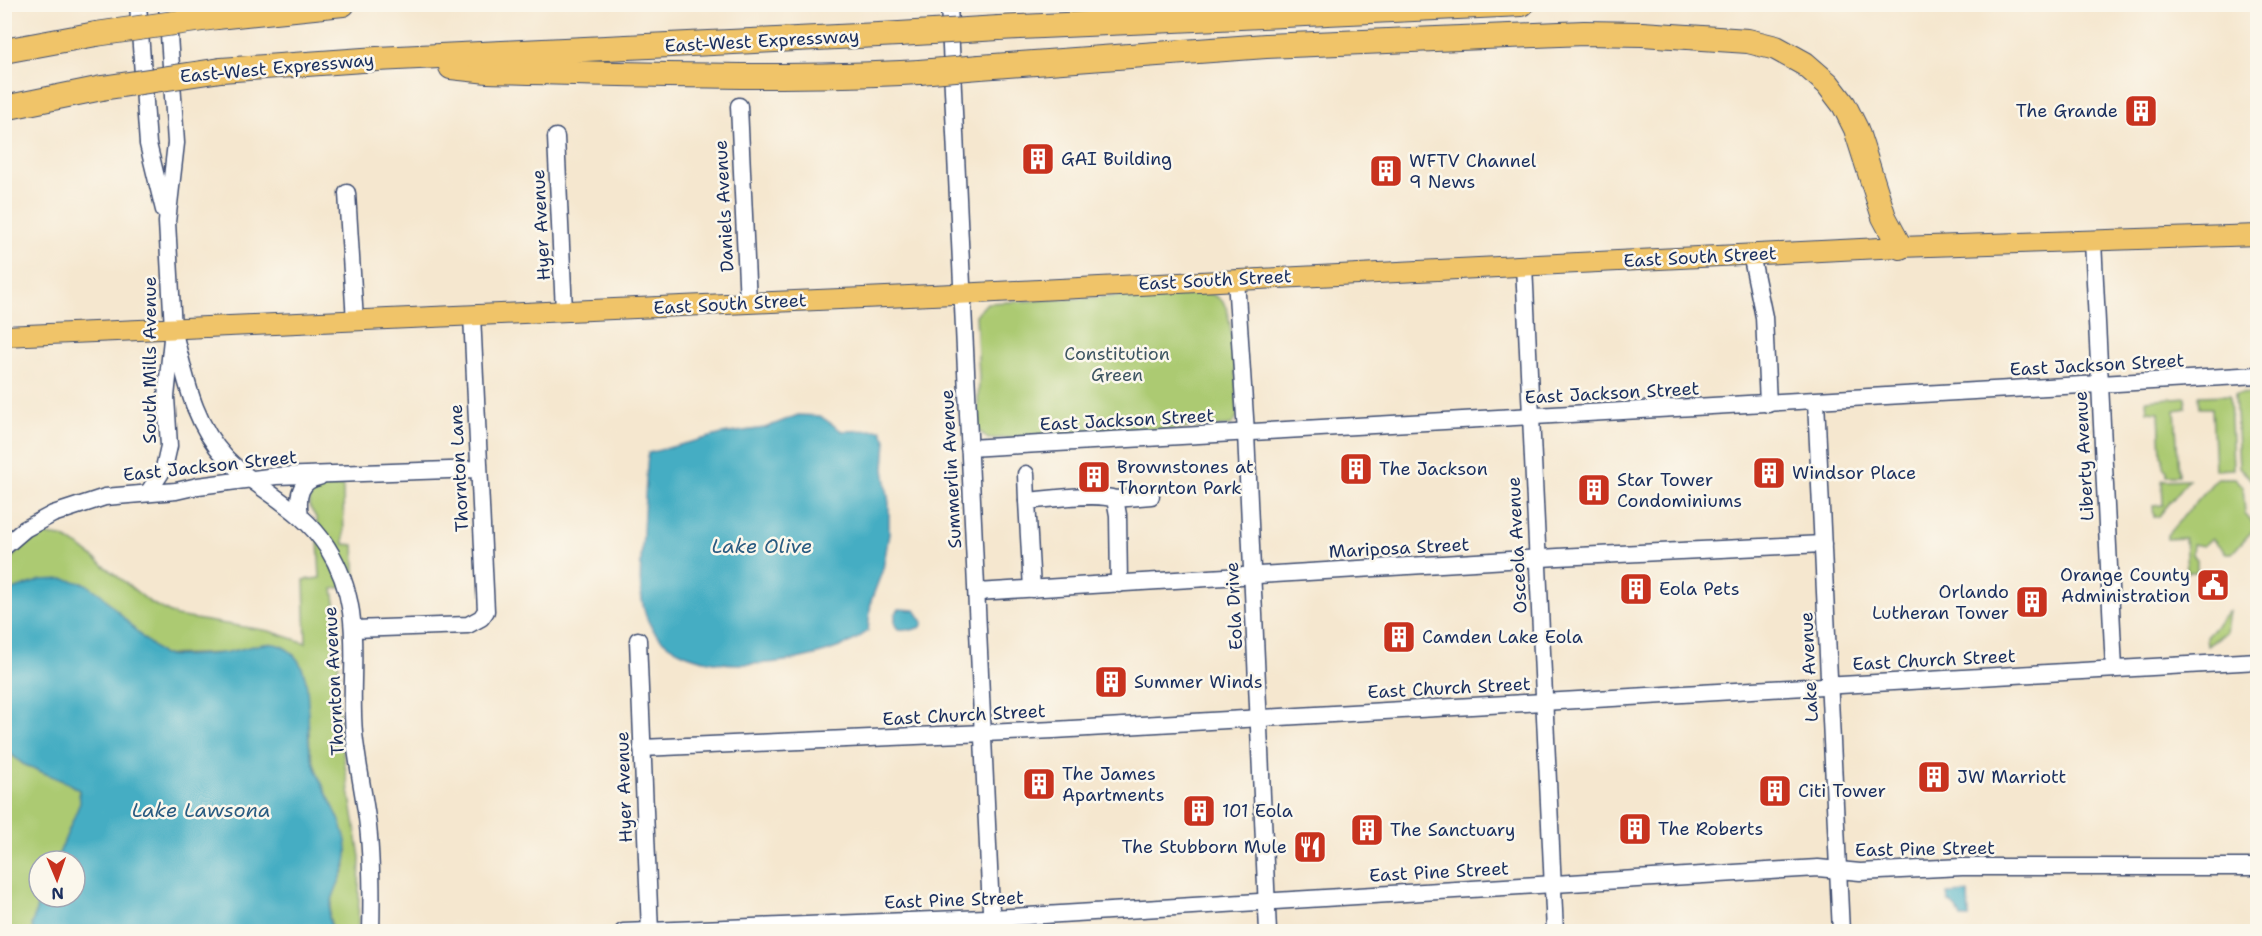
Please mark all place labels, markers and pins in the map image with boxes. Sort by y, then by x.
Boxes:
building icon: The Grande [2123,93,2159,129]
place label: The Grande [2016,99,2118,123]
building icon: GAI Building [1020,141,1056,177]
place label: GAI Building [1061,147,1172,171]
place label: WFTV Channel 9 News [1409,149,1537,194]
building icon: WFTV Channel 9 News [1368,153,1404,189]
building icon: The Jackson [1338,451,1374,487]
place label: Brownstones at Thornton Park [1117,455,1254,500]
building icon: Windsor Place [1751,455,1787,491]
place label: The Jackson [1379,457,1488,481]
building icon: Brownstones at Thornton Park [1076,459,1112,495]
place label: Windsor Place [1792,461,1916,485]
place label: Star Tower Condominiums [1617,468,1742,513]
building icon: Star Tower Condominiums [1576,472,1612,508]
place label: Orange County Administration [2060,563,2190,608]
public building icon: Orange County Administration [2195,567,2231,603]
building icon: Eola Pets [1618,571,1654,607]
place label: Eola Pets [1659,577,1740,601]
place label: Orlando Lutheran Tower [1872,580,2009,625]
building icon: Orlando Lutheran Tower [2014,584,2050,620]
building icon: Camden Lake Eola [1381,619,1417,655]
place label: Camden Lake Eola [1422,625,1583,649]
building icon: Summer Winds [1093,664,1129,700]
place label: Summer Winds [1134,670,1263,694]
building icon: JW Marriott [1916,759,1952,795]
place label: The James Apartments [1062,762,1165,807]
place label: JW Marriott [1957,765,2067,789]
building icon: The James Apartments [1021,766,1057,802]
building icon: Citi Tower [1757,773,1793,809]
place label: Citi Tower [1798,779,1886,803]
building icon: 101 Eola [1181,793,1217,829]
place label: 101 Eola [1222,799,1293,823]
building icon: The Roberts [1617,811,1653,847]
building icon: The Sanctuary [1349,812,1385,848]
place label: The Roberts [1658,817,1764,841]
place label: The Sanctuary [1390,818,1515,842]
restaurant icon: The Stubborn Mule [1292,829,1328,865]
place label: The Stubborn Mule [1122,835,1287,859]

